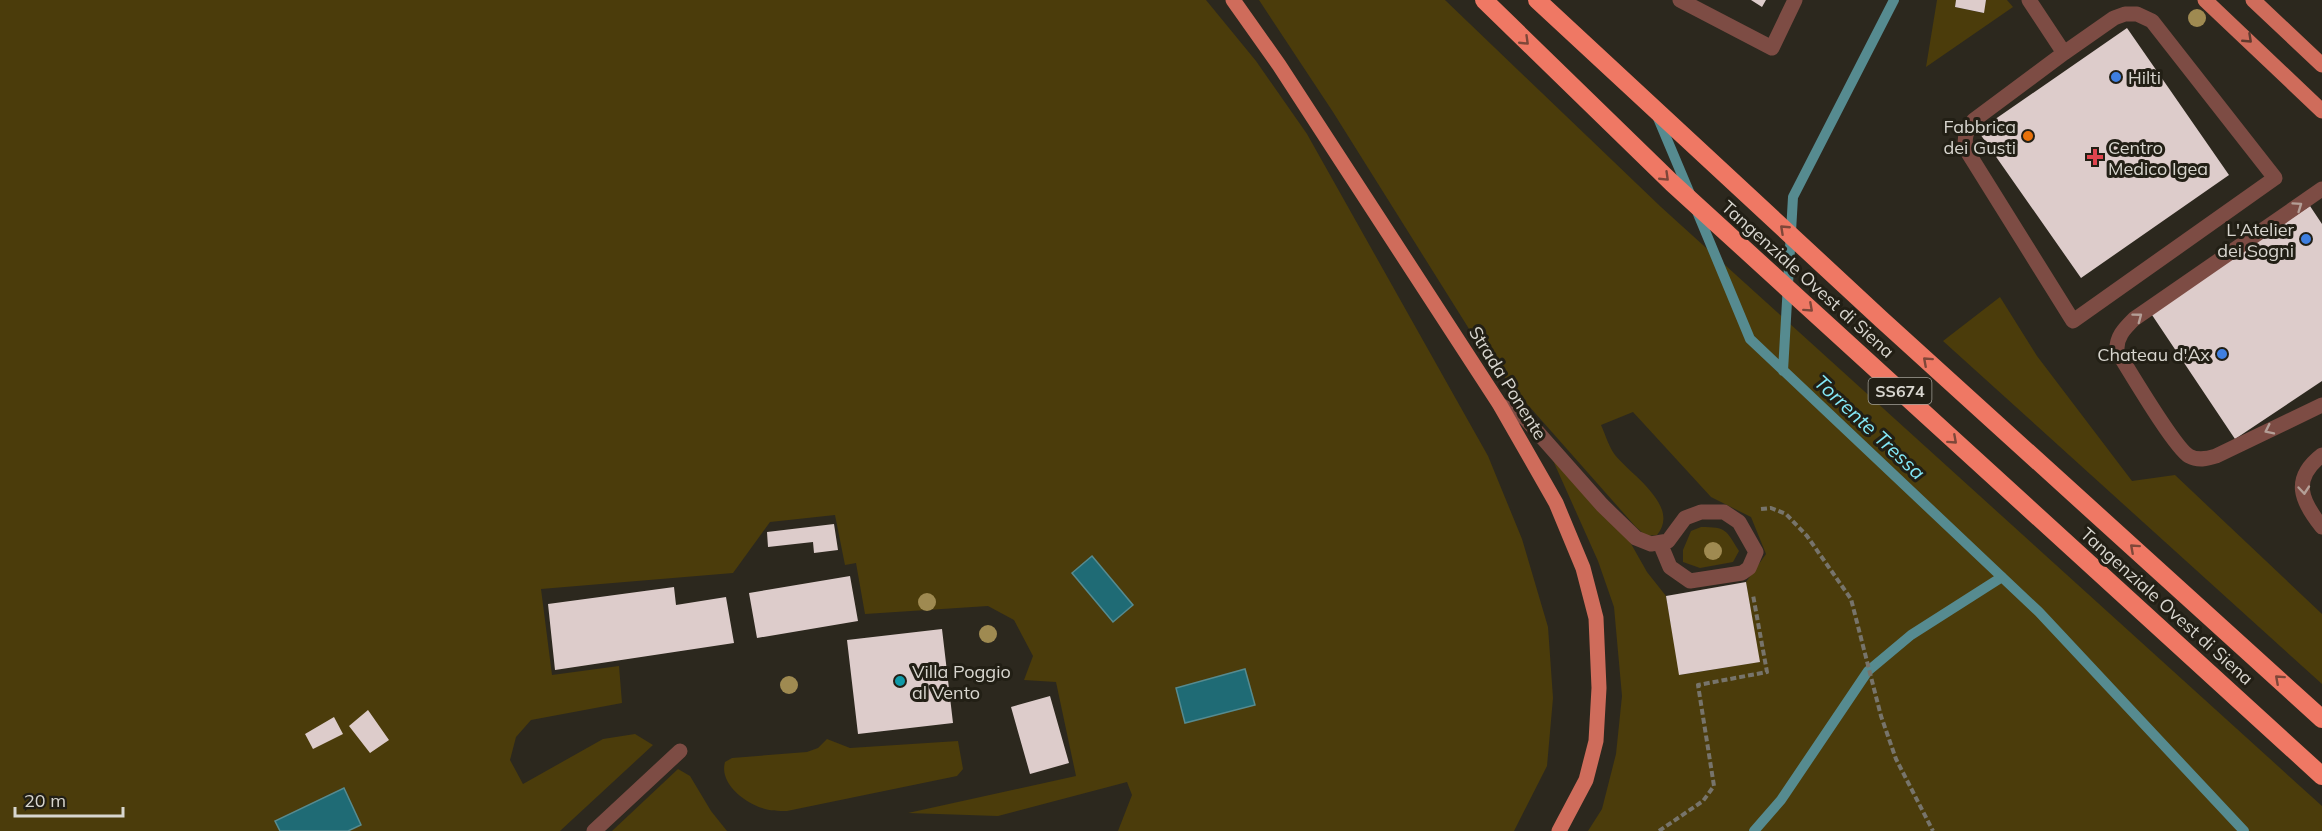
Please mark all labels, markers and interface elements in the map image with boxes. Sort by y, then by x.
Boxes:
one-way arrow [2241,32,2252,43]
one-way arrow [1519,34,1529,45]
place label: Hilti [2128,66,2161,89]
marker: Hilti [2109,70,2123,84]
place label: Fabbrica dei Gusti [1943,115,2016,159]
marker: Fabbrica dei Gusti [2021,129,2035,143]
place label: Centro Medico Igea [2108,136,2208,180]
marker: Centro Medico Igea [2086,148,2104,166]
one-way arrow [1658,169,1669,180]
street label: Tangenziale Ovest di Siena [1717,195,1899,363]
one-way arrow [2292,202,2303,213]
place label: L'Atelier dei Sogni [2217,218,2294,262]
one-way arrow [1780,225,1791,236]
marker: L'Atelier dei Sogni [2299,232,2313,246]
one-way arrow [1802,301,1813,312]
one-way arrow [2132,313,2143,324]
street label: Strada Ponente [1464,322,1552,444]
place label: Chateau d'Ax [2097,343,2210,366]
marker: Chateau d'Ax [2215,347,2229,361]
one-way arrow [1924,357,1934,368]
water label: Torrente Tressa [1809,369,1931,485]
road number: SS674 [1868,378,1932,404]
one-way arrow [2265,423,2276,435]
one-way arrow [1947,433,1957,444]
one-way arrow [2297,485,2310,495]
street label: Tangenziale Ovest di Siena [2076,522,2258,690]
one-way arrow [2130,544,2141,555]
place label: Villa Poggio al Vento [912,660,1011,704]
marker: Villa Poggio al Vento [893,674,907,688]
one-way arrow [2275,675,2285,686]
scale bar [15,780,123,818]
text: 20 m [24,789,66,812]

